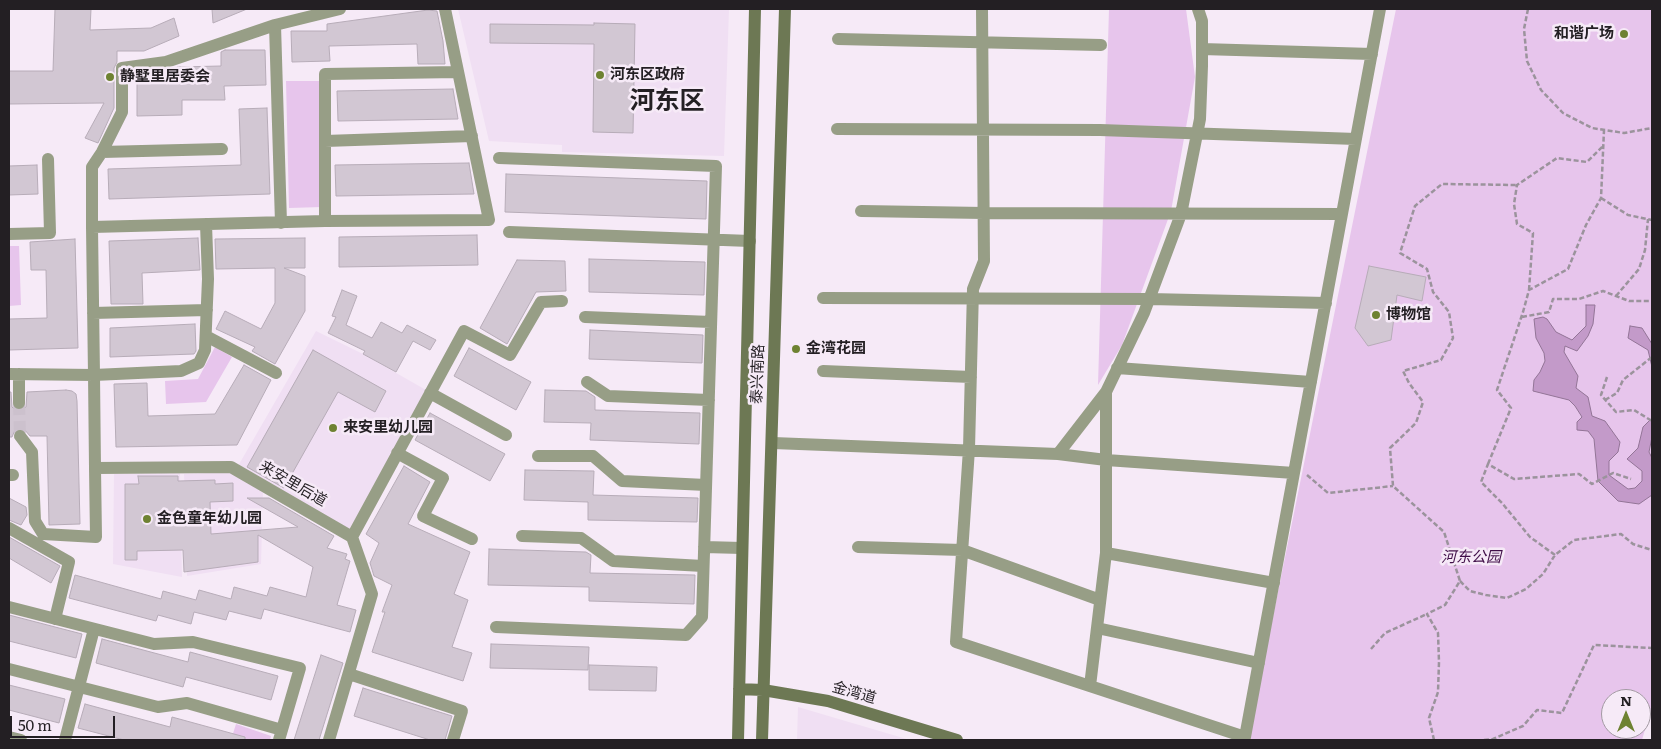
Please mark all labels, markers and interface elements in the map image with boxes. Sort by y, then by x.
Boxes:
place label: 和谐广场 [1554,25,1614,43]
marker: 和谐广场 [1618,28,1630,40]
place label: 河东区政府 [610,66,685,84]
place label: 静墅里居委会 [120,68,210,86]
marker: 河东区政府 [594,69,606,81]
marker: 静墅里居委会 [104,71,116,83]
district label: 河东区 [630,87,704,117]
place label: 博物馆 [1386,306,1431,324]
marker: 博物馆 [1370,309,1382,321]
place label: 金湾花园 [806,340,866,358]
marker: 金湾花园 [790,343,802,355]
street label: 泰兴南路 [748,344,768,404]
place label: 来安里幼儿园 [343,419,433,437]
marker: 来安里幼儿园 [327,422,339,434]
street label: 来安里后道 [256,457,330,511]
place label: 金色童年幼儿园 [157,510,262,528]
marker: 金色童年幼儿园 [141,513,153,525]
park label: 河东公园 [1441,549,1501,567]
street label: 金湾道 [830,678,878,708]
north arrow [1601,689,1651,739]
text: N [1620,690,1632,710]
scale bar [12,706,118,738]
text: 50 m [18,713,52,736]

